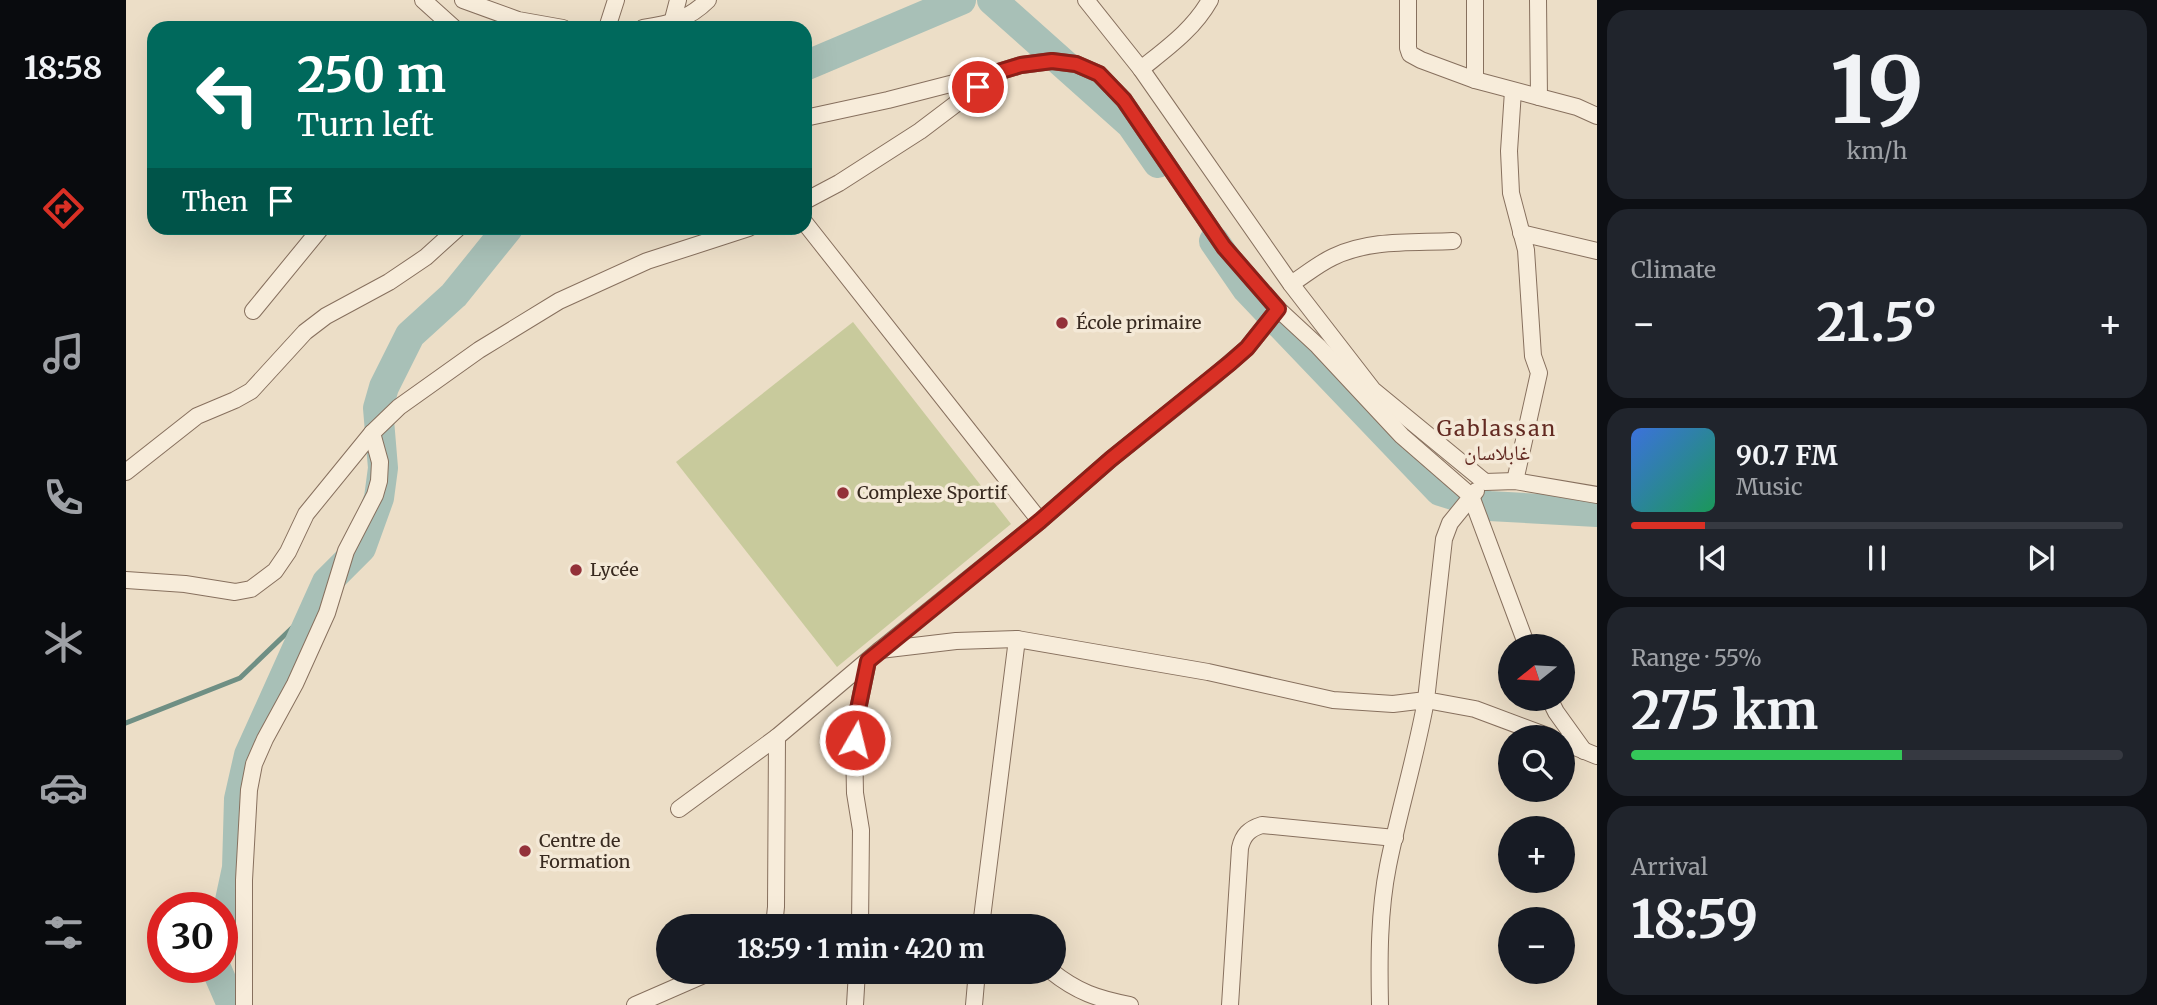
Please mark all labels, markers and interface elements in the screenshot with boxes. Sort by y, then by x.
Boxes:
text: 19 [1830,33,1924,148]
text: 250 m [297,44,446,105]
text: 18:58 [24,48,102,88]
icon: left [182,49,273,140]
pin [948,57,1008,117]
icon: arrive [959,68,997,106]
text: Turn left [297,105,434,145]
text: km/h [1847,136,1907,165]
icon: arrive [262,182,300,220]
icon: directions [39,184,88,233]
text: Then [182,185,248,218]
text: Climate [1631,255,1716,284]
text: 21.5° [1816,290,1938,355]
text: − [1631,300,1656,347]
text: + [2098,300,2123,347]
place label: École primaire [1076,311,1201,334]
marker: École primaire [1054,315,1070,331]
icon: music [39,329,88,378]
district label: Gablassan غابلاسان [1437,415,1557,466]
text: 90.7 FM [1736,439,1838,472]
text: Music [1736,472,1803,501]
icon: phone [39,473,88,522]
place label: Complexe Sportif [857,481,1008,504]
marker: Complexe Sportif [835,485,851,501]
icon: previous [1694,539,1732,577]
icon: pause [1858,539,1896,577]
icon: next [2022,539,2060,577]
place label: Lycée [590,558,639,581]
marker: Lycée [568,562,584,578]
icon: climate [39,618,88,667]
north arrow [1498,634,1575,710]
map controls [1498,634,1575,984]
text: Range · 55% [1631,643,1762,672]
text: 275 km [1631,678,1818,743]
position arrow [818,703,892,777]
button: search [1498,725,1575,802]
icon: car [39,763,88,812]
button: + [1498,816,1575,893]
place label: Centre de Formation [539,829,631,873]
marker: Centre de Formation [517,843,533,859]
text: Arrival [1631,852,1708,881]
text: 18:59 [1631,887,1758,952]
speed limit sign: 30 [147,892,238,983]
button: − [1498,907,1575,984]
icon: filters [39,908,88,957]
text: 18:59 · 1 min · 420 m [737,932,985,965]

